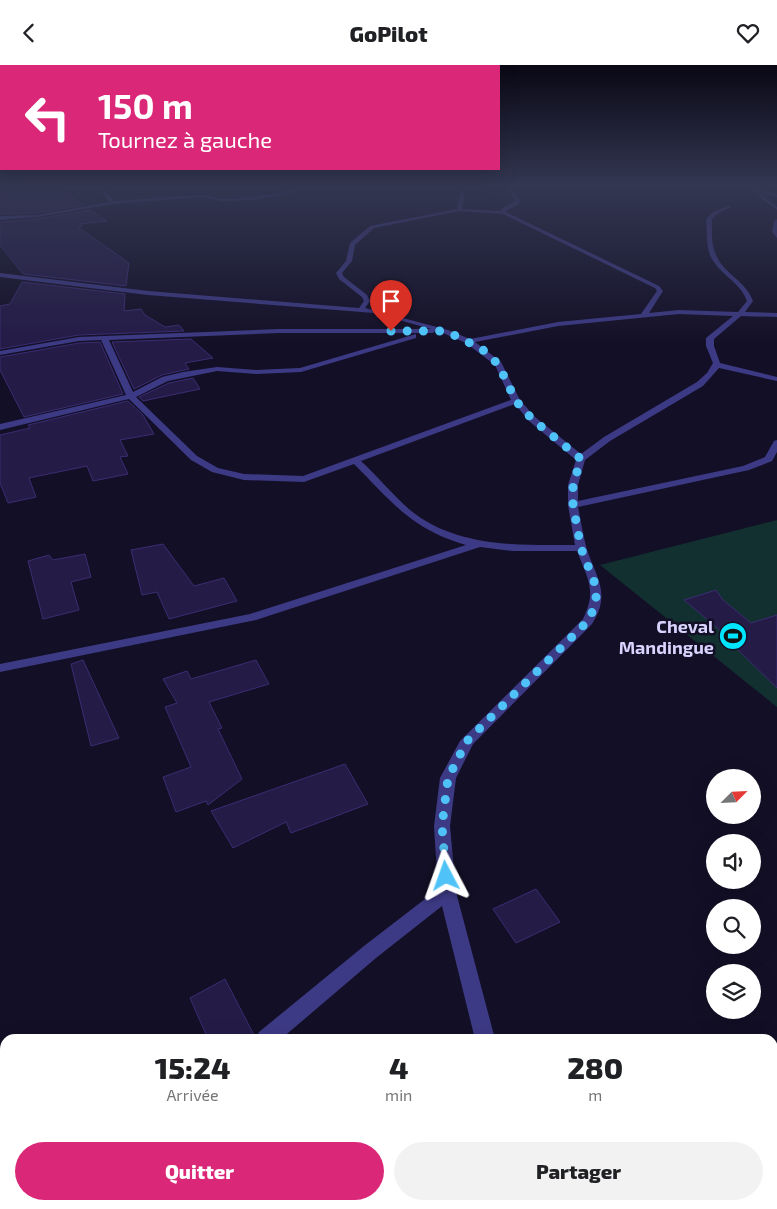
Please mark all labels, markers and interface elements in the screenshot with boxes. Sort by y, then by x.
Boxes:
icon: back [15,19,43,47]
icon: heart [734,19,762,47]
text: GoPilot [349,20,428,46]
text: 150 m [98,84,193,126]
icon: left [15,85,80,150]
text: Tournez à gauche [98,126,272,152]
pin [370,280,412,331]
icon: arrive [377,287,405,315]
place label: Cheval Mandingue [619,615,714,658]
sports icon: Cheval Mandingue [718,621,748,651]
north arrow [706,769,761,824]
map controls [706,769,761,1019]
button: sound [706,834,761,889]
position arrow [419,849,471,901]
button: search [706,899,761,954]
button: layers [706,964,761,1019]
text: 15:24 [155,1049,230,1085]
text: 4 [389,1049,408,1085]
text: 280 [567,1049,623,1085]
text: Arrivée [166,1085,219,1104]
text: min [385,1085,412,1104]
text: m [588,1085,602,1104]
button: Quitter [15,1142,384,1200]
button: Partager [394,1142,763,1200]

